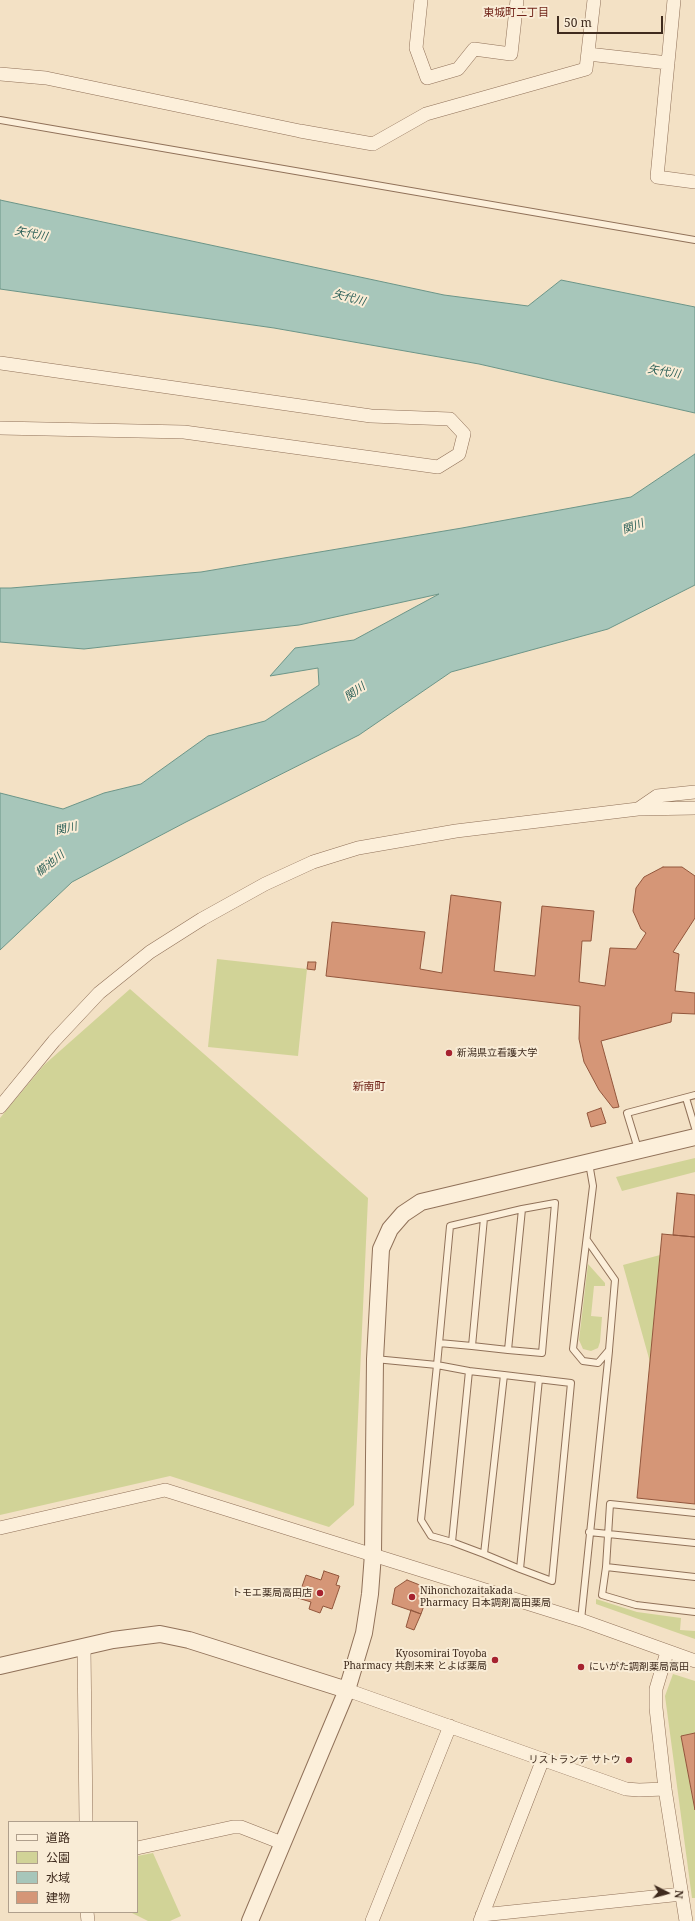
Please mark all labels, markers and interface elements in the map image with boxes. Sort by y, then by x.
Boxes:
district label: 東城町二丁目 [483,6,549,20]
scale bar [559,8,665,34]
text: 50 m [564,14,592,31]
water label: 矢代川 [14,224,48,244]
water label: 矢代川 [331,287,367,309]
water label: 矢代川 [647,363,681,381]
water label: 関川 [620,517,646,537]
water label: 関川 [342,680,368,704]
water label: 関川 [54,820,78,838]
water label: 櫛池川 [33,848,67,880]
place label: 新潟県立看護大学 [457,1047,537,1059]
marker: 新潟県立看護大学 [444,1048,454,1058]
district label: 新南町 [353,1080,385,1094]
place label: Nihonchozaitakada Pharmacy 日本調剤高田薬局 [420,1585,551,1608]
place label: トモエ薬局高田店 [232,1587,312,1599]
marker: トモエ薬局高田店 [315,1588,325,1598]
marker: Nihonchozaitakada Pharmacy 日本調剤高田薬局 [407,1592,417,1602]
place label: Kyosomirai Toyoba Pharmacy 共創未来 とよば薬局 [343,1648,487,1672]
marker: Kyosomirai Toyoba Pharmacy 共創未来 とよば薬局 [490,1655,500,1665]
place label: にいがた調剤薬局高田 [589,1661,689,1673]
marker: にいがた調剤薬局高田 [576,1662,586,1672]
place label: リストランテ サトウ [528,1754,621,1766]
marker: リストランテ サトウ [624,1755,634,1765]
legend [8,1821,138,1913]
text: 道路 [46,1829,70,1846]
text: 公園 [46,1849,70,1866]
text: 水域 [46,1869,70,1886]
north arrow [647,1873,687,1913]
text: 建物 [46,1889,70,1906]
text: N [672,1889,687,1899]

